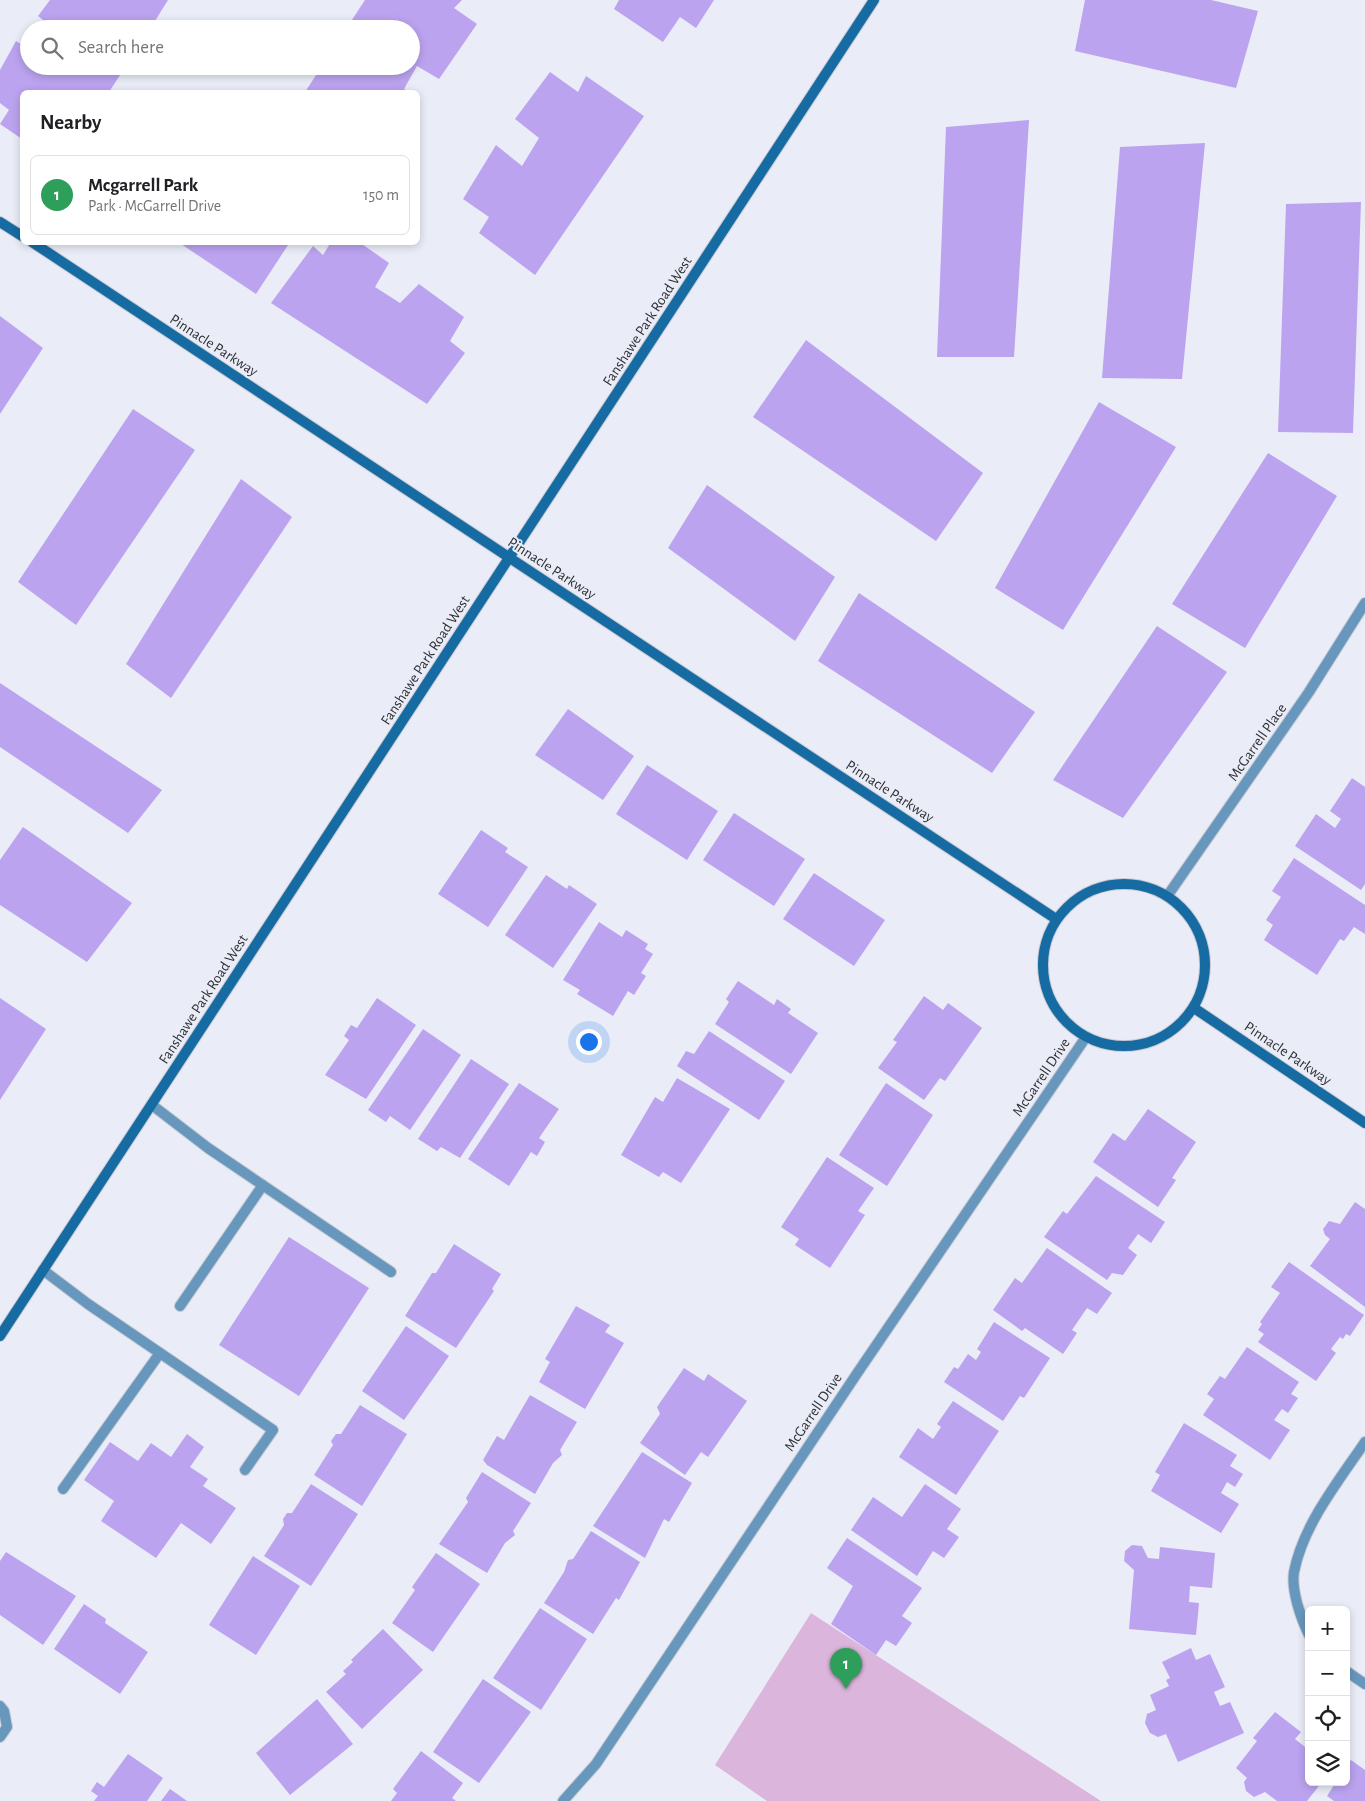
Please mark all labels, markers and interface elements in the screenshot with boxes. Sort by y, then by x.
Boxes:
search box [20,20,420,75]
icon: search [38,34,66,62]
text: Search here [78,38,164,57]
text: Nearby [40,112,101,133]
text: Mcgarrell Park [88,176,198,195]
text: 1 [54,187,60,203]
text: 150 m [363,187,399,203]
text: Park · McGarrell Drive [88,198,221,214]
street label: Fanshawe Park Road West [600,254,695,389]
street label: Pinnacle Parkway [167,312,261,380]
street label: Pinnacle Parkway [505,535,599,603]
street label: Fanshawe Park Road West [378,593,473,728]
street label: McGarrell Place [1225,701,1290,784]
street label: Pinnacle Parkway [843,758,937,826]
street label: Fanshawe Park Road West [156,932,251,1067]
street label: Pinnacle Parkway [1241,1019,1334,1088]
your location [576,1029,602,1055]
street label: McGarrell Drive [1010,1035,1073,1119]
street label: McGarrell Drive [782,1370,845,1454]
map controls [1305,1606,1350,1786]
button: + [1305,1606,1350,1651]
pin: 1 [830,1648,862,1689]
button: − [1305,1651,1350,1696]
button: locate [1305,1696,1350,1741]
button: layers [1305,1741,1350,1786]

